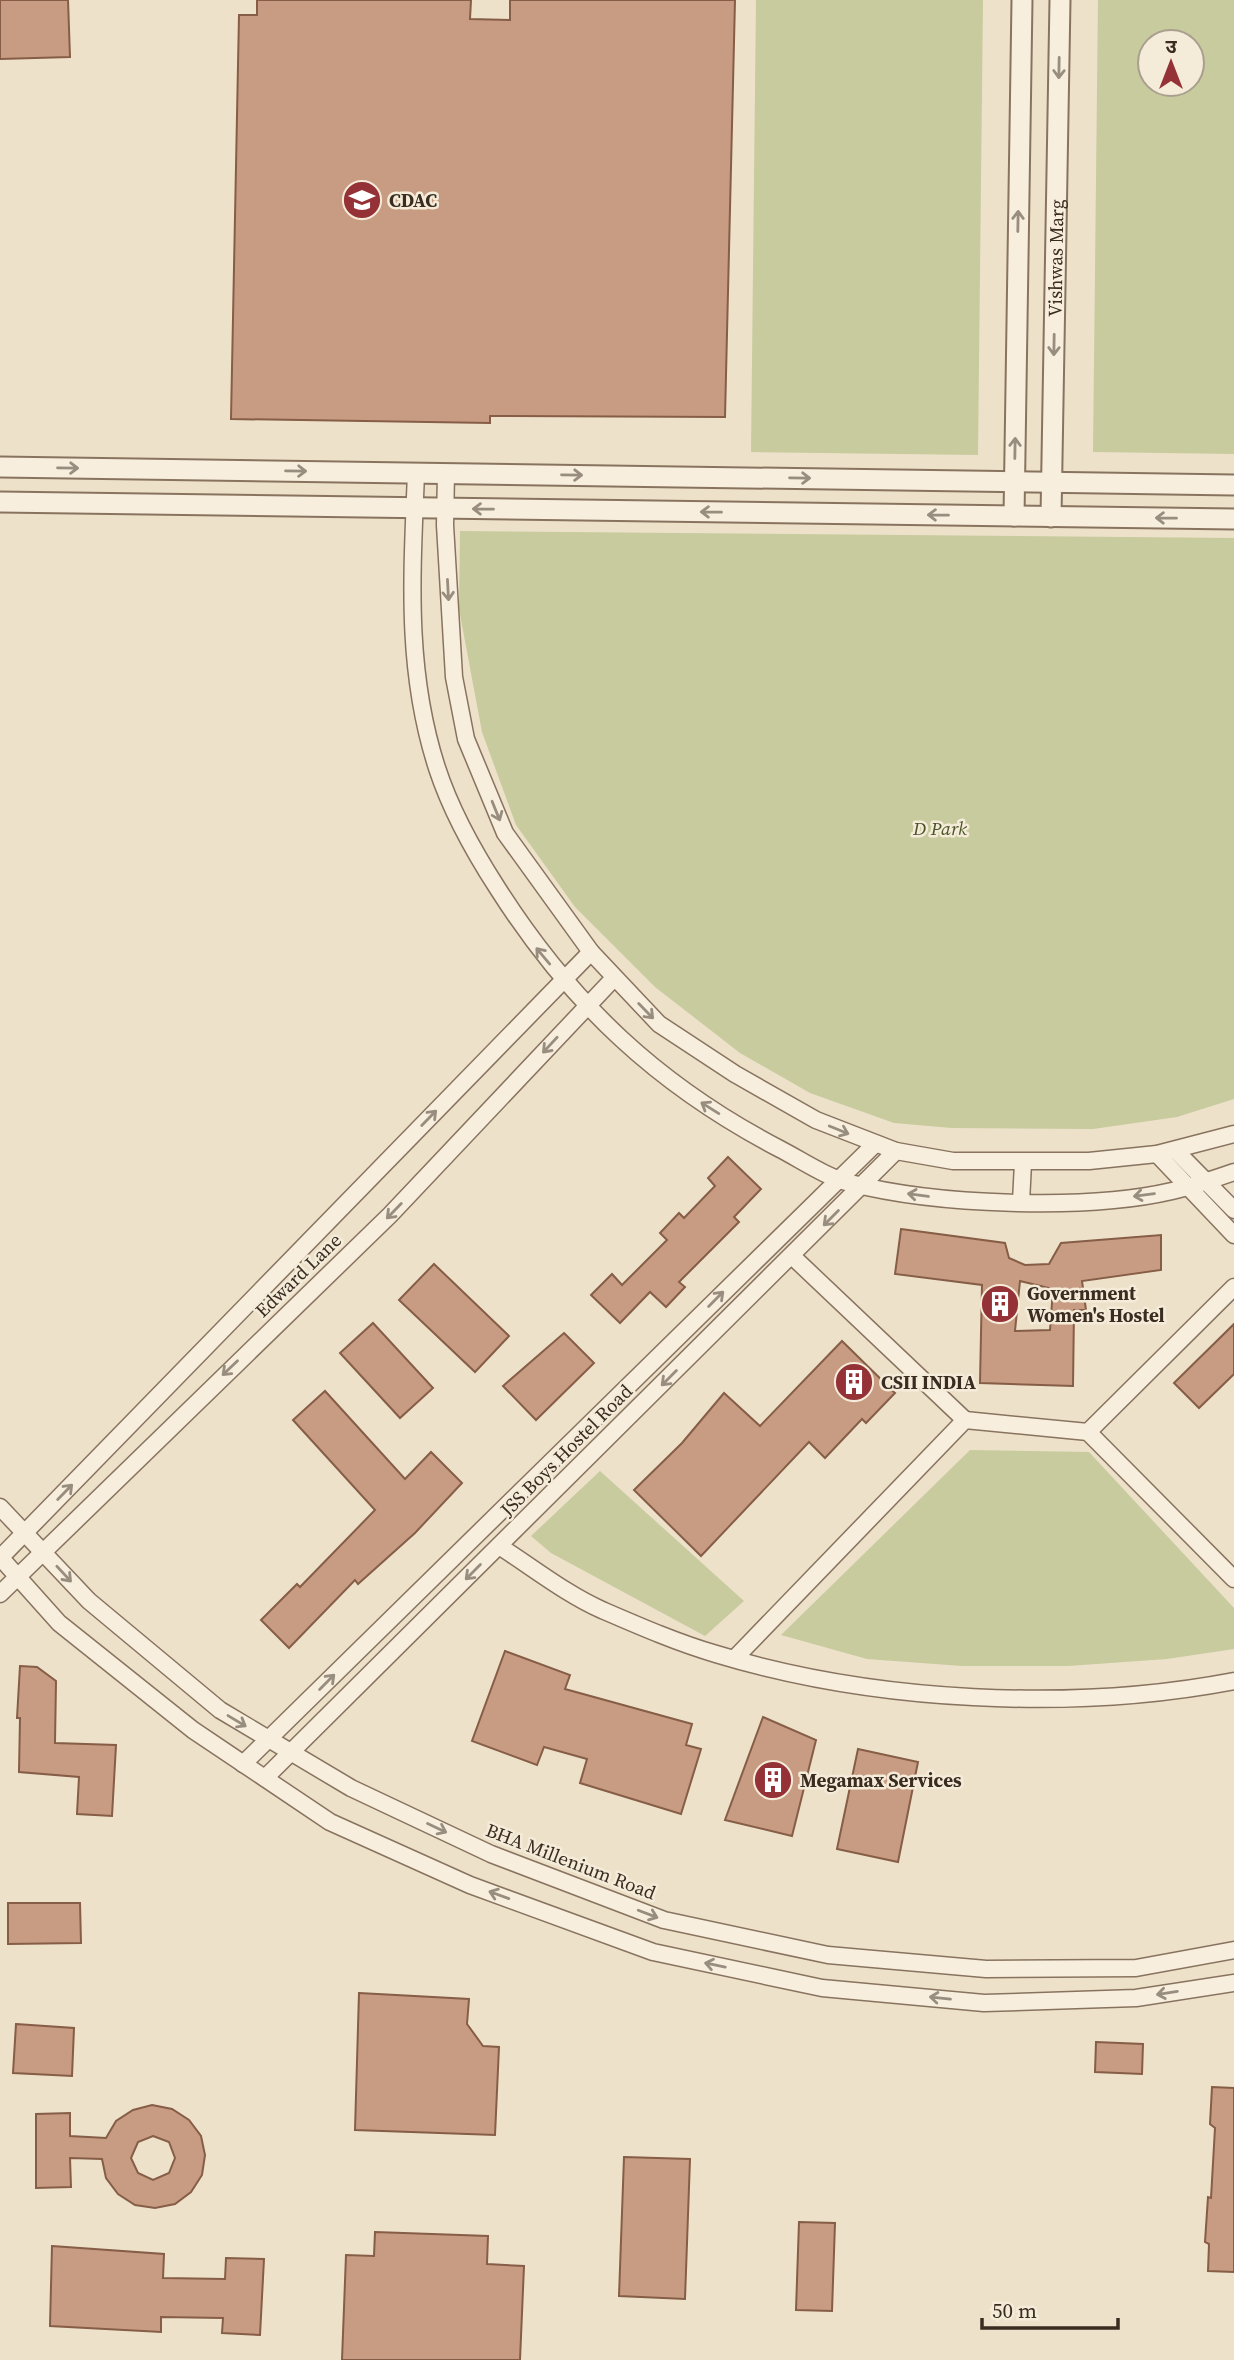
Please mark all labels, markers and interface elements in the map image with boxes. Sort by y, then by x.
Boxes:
north arrow [1136,28,1206,98]
text: उ [1165,33,1177,59]
one-way arrow [1052,56,1066,79]
school or university icon: CDAC [341,179,383,221]
place label: CDAC [389,187,437,213]
street label: Vishwas Marg [1041,199,1070,317]
one-way arrow [1012,210,1025,233]
one-way arrow [1048,333,1061,356]
one-way arrow [1008,437,1022,460]
one-way arrow [56,461,79,475]
one-way arrow [284,464,307,478]
one-way arrow [560,468,583,482]
one-way arrow [788,472,811,485]
one-way arrow [472,502,495,516]
one-way arrow [700,505,723,519]
one-way arrow [927,509,950,522]
one-way arrow [1155,512,1178,525]
one-way arrow [442,579,455,601]
one-way arrow [490,799,503,821]
park label: D Park [912,815,967,841]
one-way arrow [535,947,551,965]
one-way arrow [638,1002,655,1019]
one-way arrow [541,1036,558,1053]
one-way arrow [701,1101,721,1115]
one-way arrow [420,1110,437,1127]
one-way arrow [828,1124,849,1137]
one-way arrow [907,1188,929,1201]
one-way arrow [1134,1188,1156,1201]
one-way arrow [386,1202,403,1219]
one-way arrow [823,1209,840,1226]
street label: Edward Lane [249,1227,347,1323]
place label: Government Women's Hostel [1027,1280,1165,1328]
building icon: Government Women's Hostel [979,1283,1021,1325]
one-way arrow [707,1290,724,1307]
one-way arrow [222,1360,239,1377]
building icon: CSII INDIA [833,1361,875,1403]
one-way arrow [661,1369,678,1386]
place label: CSII INDIA [881,1369,976,1395]
street label: JSS Boys Hostel Road [493,1378,638,1523]
one-way arrow [57,1484,74,1501]
one-way arrow [464,1563,481,1580]
one-way arrow [55,1565,72,1582]
one-way arrow [318,1673,335,1690]
one-way arrow [227,1714,247,1728]
building icon: Megamax Services [752,1759,794,1801]
place label: Megamax Services [800,1767,962,1793]
street label: BHA Millenium Road [482,1817,660,1906]
one-way arrow [426,1822,447,1836]
one-way arrow [488,1888,510,1901]
one-way arrow [636,1908,658,1921]
one-way arrow [704,1958,727,1972]
one-way arrow [1156,1987,1178,2000]
one-way arrow [929,1992,951,2005]
scale bar [982,2286,1118,2330]
text: 50 m [992,2296,1037,2325]

